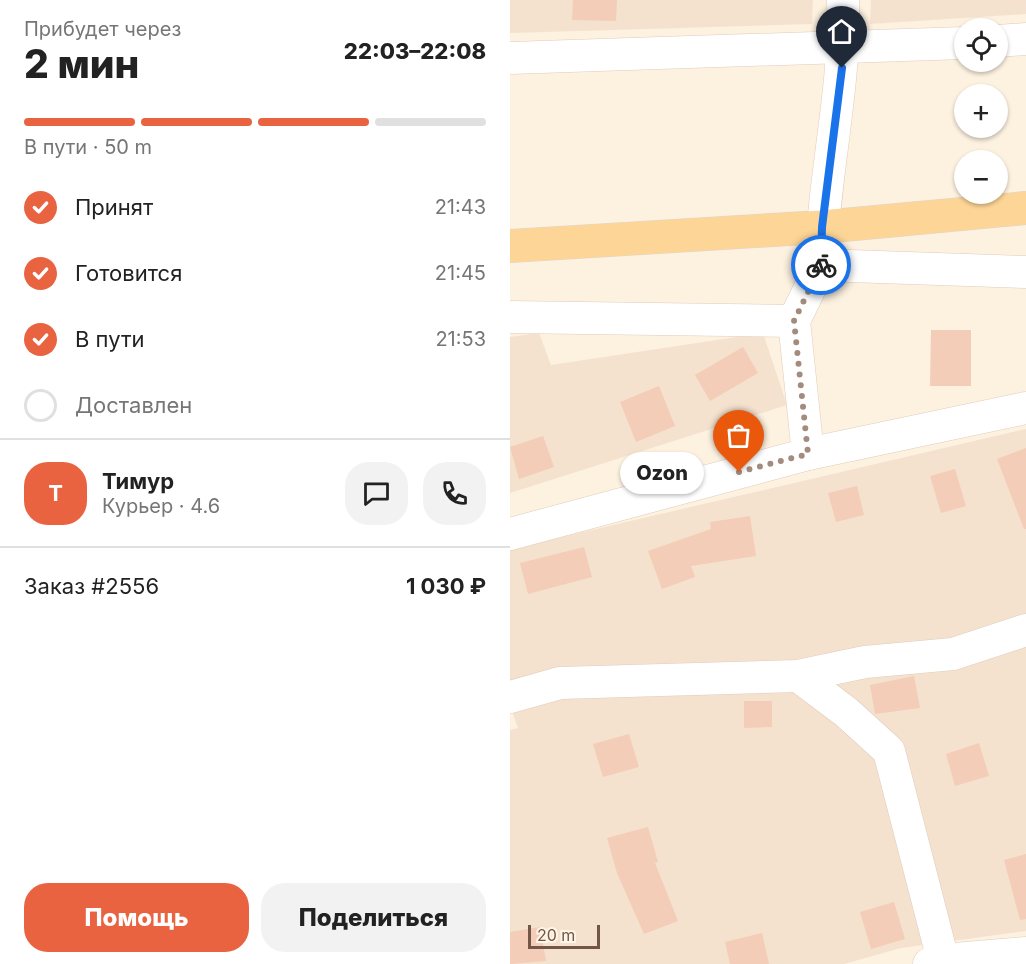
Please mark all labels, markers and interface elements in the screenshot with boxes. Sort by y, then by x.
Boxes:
pin [816,6,867,68]
icon: home [825,15,858,48]
text: Прибудет через [24,17,181,41]
map controls [954,18,1008,204]
button: locate [954,18,1008,72]
text: 22:03–22:08 [344,38,486,64]
text: 2 мин [24,40,139,87]
button: + [954,84,1008,138]
text: В пути · 50 m [24,135,152,159]
button: − [954,150,1008,204]
icon: check [24,191,57,224]
text: Принят [75,194,153,220]
text: 21:43 [435,195,486,219]
courier [791,235,851,295]
icon: bike [805,249,838,282]
icon: check [24,257,57,290]
text: Готовится [75,260,182,286]
text: 21:45 [435,261,486,285]
icon: check [24,323,57,356]
text: В пути [75,326,144,352]
text: 21:53 [435,327,486,351]
text: Доставлен [75,392,192,418]
pin [713,410,764,472]
icon: bag [722,419,755,452]
callout: Ozon [619,451,703,493]
text: Ozon [636,461,688,485]
button: chat [345,462,408,525]
button: phone [423,462,486,525]
text: Тимур [102,468,174,494]
text: Т [48,480,63,506]
text: Курьер · 4.6 [102,494,220,518]
text: Заказ #2556 [24,573,159,599]
text: 1 030 ₽ [406,573,486,599]
button: Помощь [24,883,249,952]
button: Поделиться [261,883,486,952]
scale bar [528,922,600,950]
text: 20 m [537,925,575,945]

